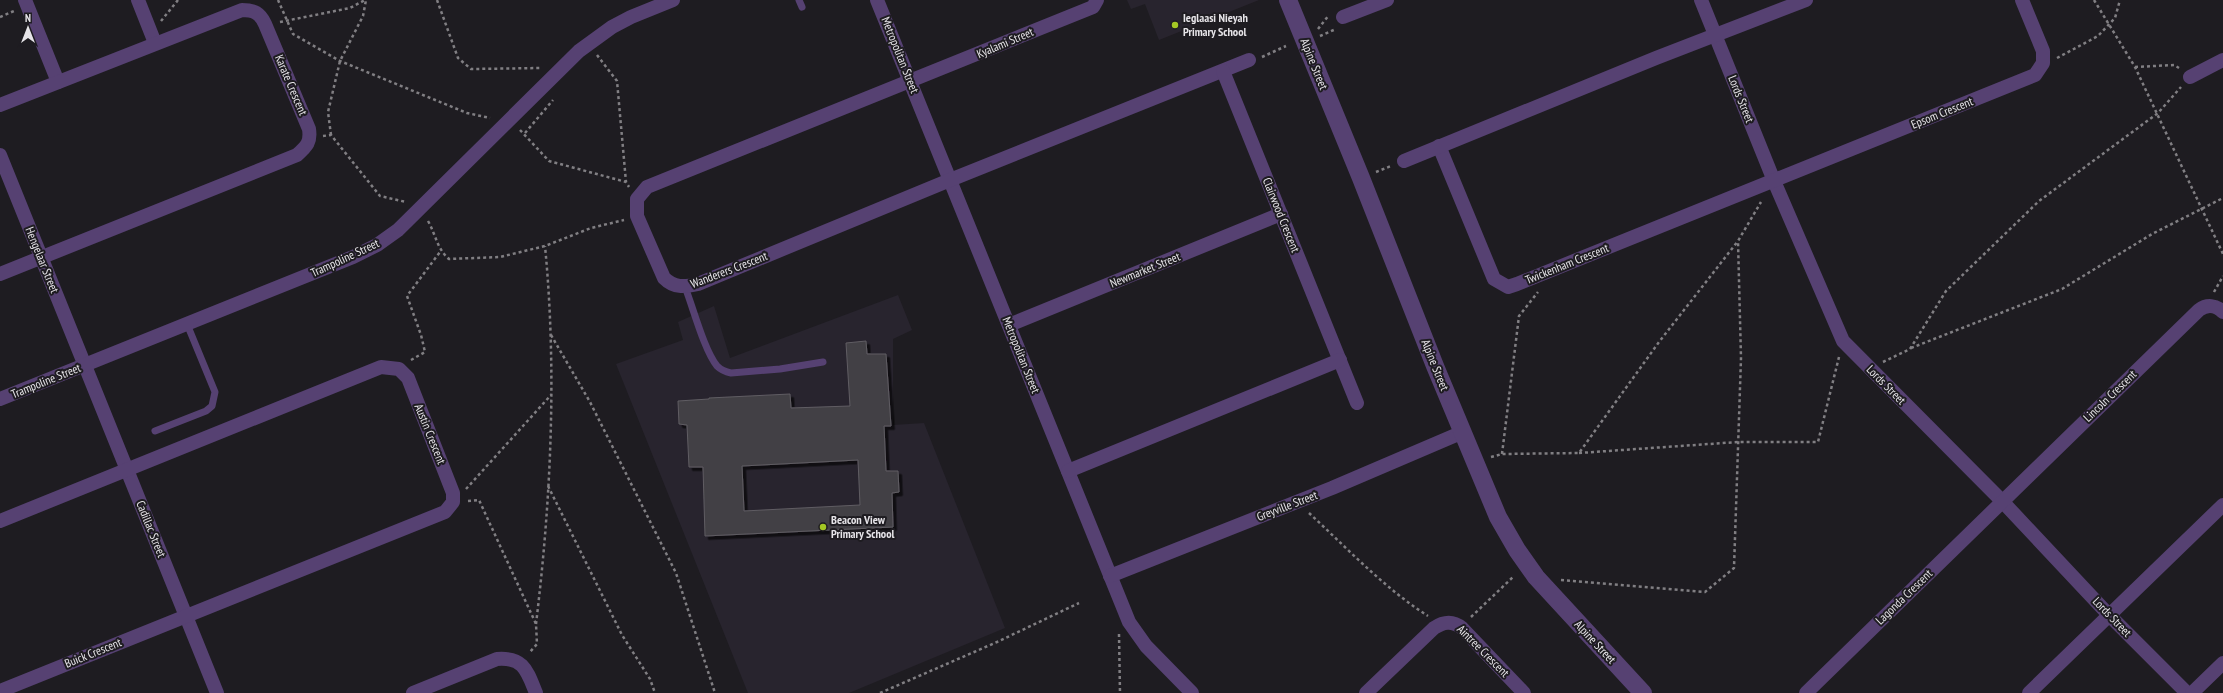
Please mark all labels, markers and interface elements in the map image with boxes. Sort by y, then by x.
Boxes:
north arrow [8,8,48,48]
place label: Ieglaasi Nieyah Primary School [1183,10,1248,39]
text: N [25,11,31,25]
street label: Metropolitan Street [878,14,923,96]
marker: Ieglaasi Nieyah Primary School [1170,20,1180,30]
street label: Kyalami Street [974,24,1036,61]
street label: Alpine Street [1297,36,1332,92]
street label: Karate Crescent [272,52,311,118]
street label: Lords Street [1725,73,1758,125]
street label: Epsom Crescent [1909,93,1975,132]
street label: Clairwood Crescent [1260,175,1304,255]
street label: Hengelaar Street [22,225,63,296]
street label: Trampoline Street [308,235,382,280]
street label: Twickenham Crescent [1523,240,1611,287]
street label: Wanderers Crescent [688,248,770,291]
street label: Newmarket Street [1107,248,1183,290]
street label: Metropolitan Street [999,314,1044,396]
street label: Alpine Street [1418,337,1453,393]
street label: Trampoline Street [9,360,83,401]
street label: Lords Street [1864,362,1910,408]
street label: Lincoln Crescent [2080,366,2140,425]
street label: Austin Crescent [412,401,450,467]
street label: Greyville Street [1254,487,1320,524]
street label: Cadillac Street [133,498,170,560]
place label: Beacon View Primary School [831,512,895,541]
marker: Beacon View Primary School [818,522,828,532]
street label: Lagonda Crescent [1872,565,1936,627]
street label: Lords Street [2090,594,2135,640]
street label: Alpine Street [1571,617,1620,667]
street label: Aintree Crescent [1454,621,1513,680]
street label: Buick Crescent [62,634,124,671]

